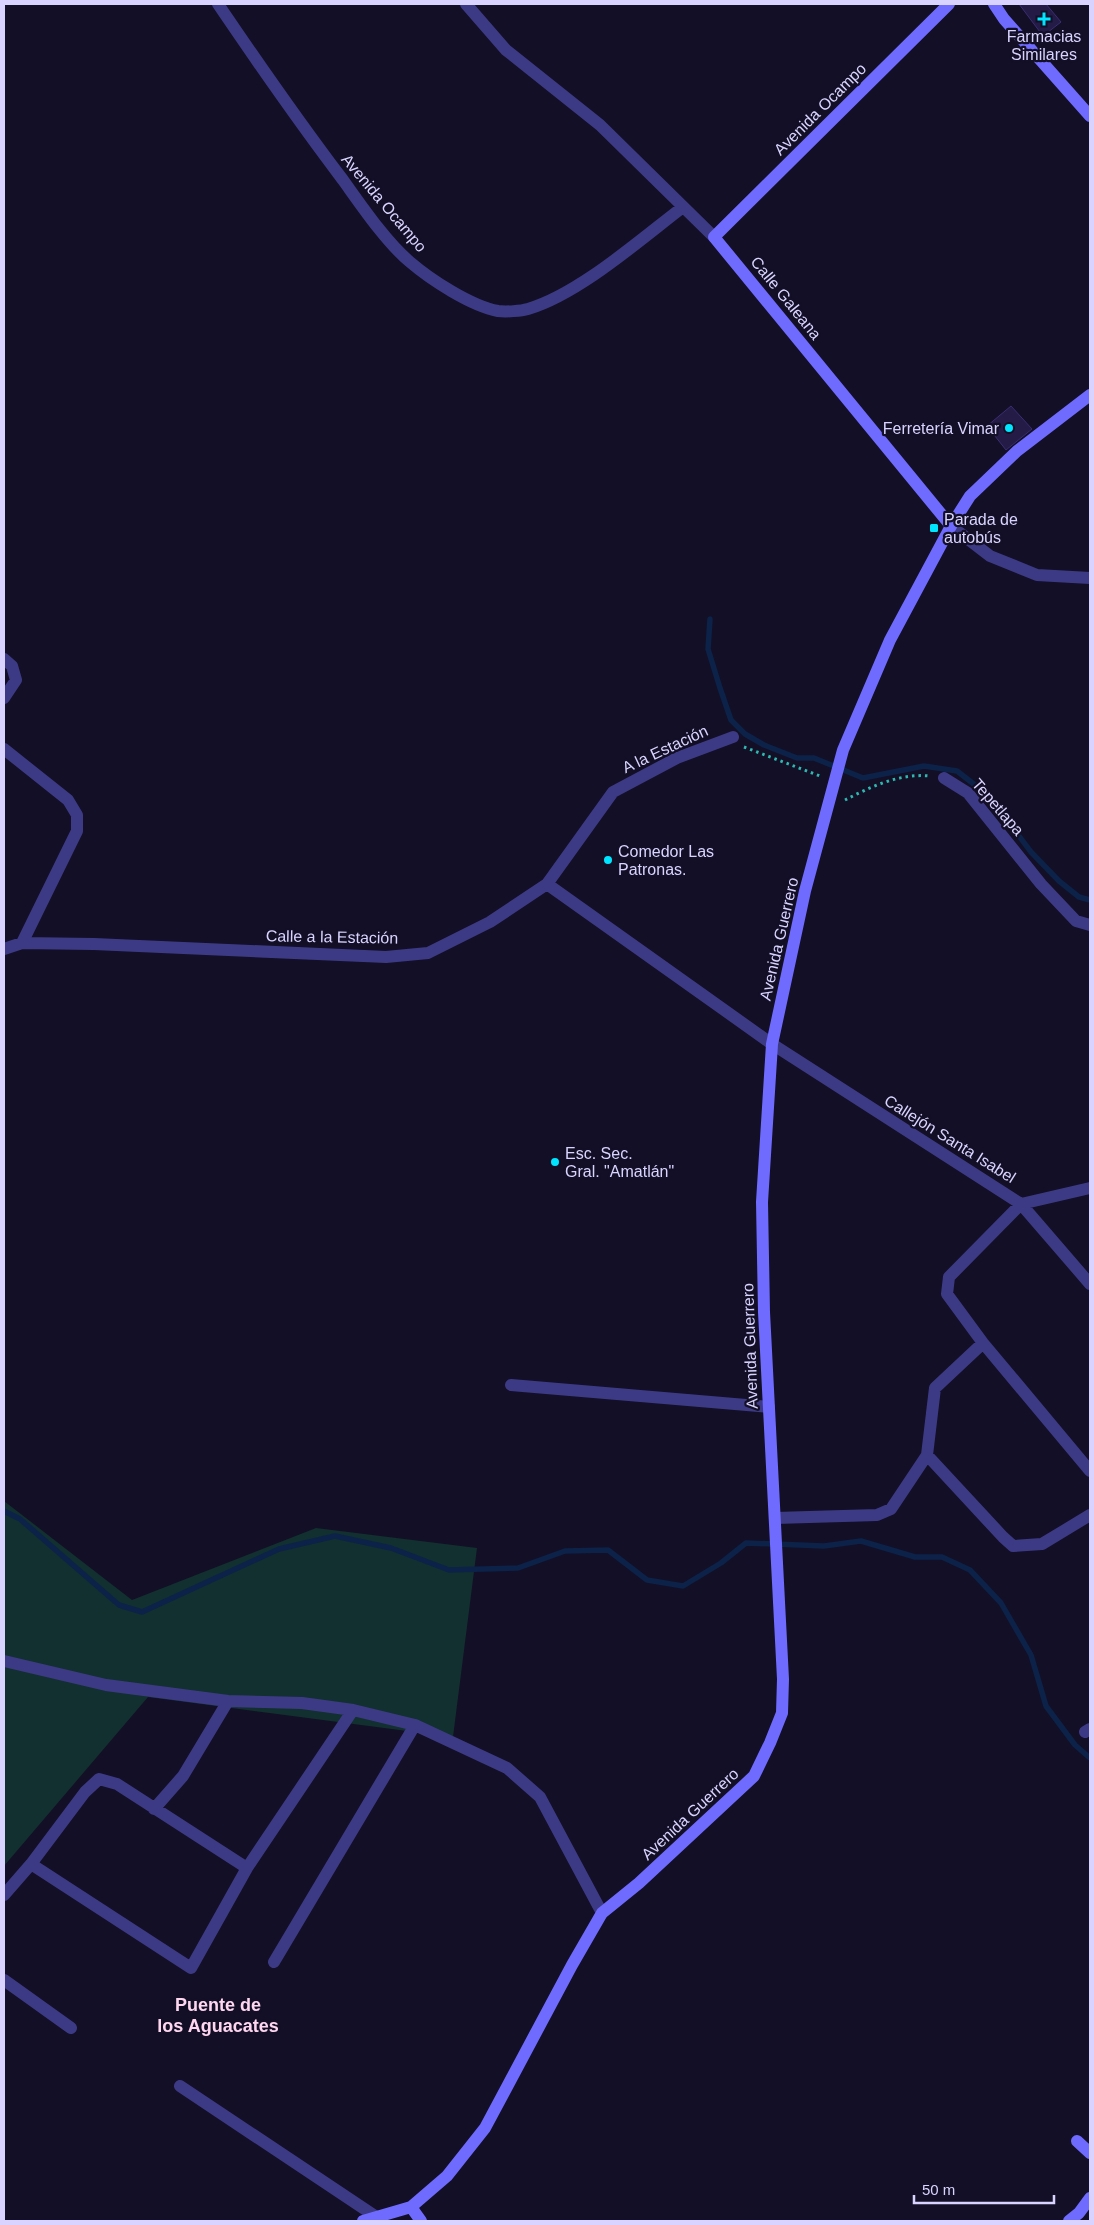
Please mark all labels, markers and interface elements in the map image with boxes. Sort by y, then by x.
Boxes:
marker: Farmacias Similares [1038,13,1050,25]
place label: Farmacias Similares [1007,28,1081,63]
street label: Avenida Ocampo [771,60,869,158]
street label: Avenida Ocampo [338,151,430,255]
street label: Calle Galeana [747,253,825,343]
place label: Ferretería Vimar [883,420,1000,437]
marker: Ferretería Vimar [1003,422,1015,434]
place label: Parada de autobús [944,511,1018,546]
marker: Parada de autobús [928,522,940,534]
street label: A la Estación [619,722,711,776]
street label: Tepetlapa [969,775,1027,839]
place label: Comedor Las Patronas. [618,843,714,878]
marker: Comedor Las Patronas. [602,854,614,866]
street label: Avenida Guerrero [757,876,801,1002]
street label: Calle a la Estación [266,927,398,947]
street label: Callejón Santa Isabel [881,1092,1019,1186]
place label: Esc. Sec. Gral. "Amatlán" [565,1145,674,1180]
marker: Esc. Sec. Gral. "Amatlán" [549,1156,561,1168]
street label: Avenida Guerrero [739,1283,761,1409]
street label: Avenida Guerrero [638,1765,742,1863]
district label: Puente de los Aguacates [157,1995,279,2036]
scale bar [914,2172,1054,2204]
text: 50 m [922,2181,955,2198]

